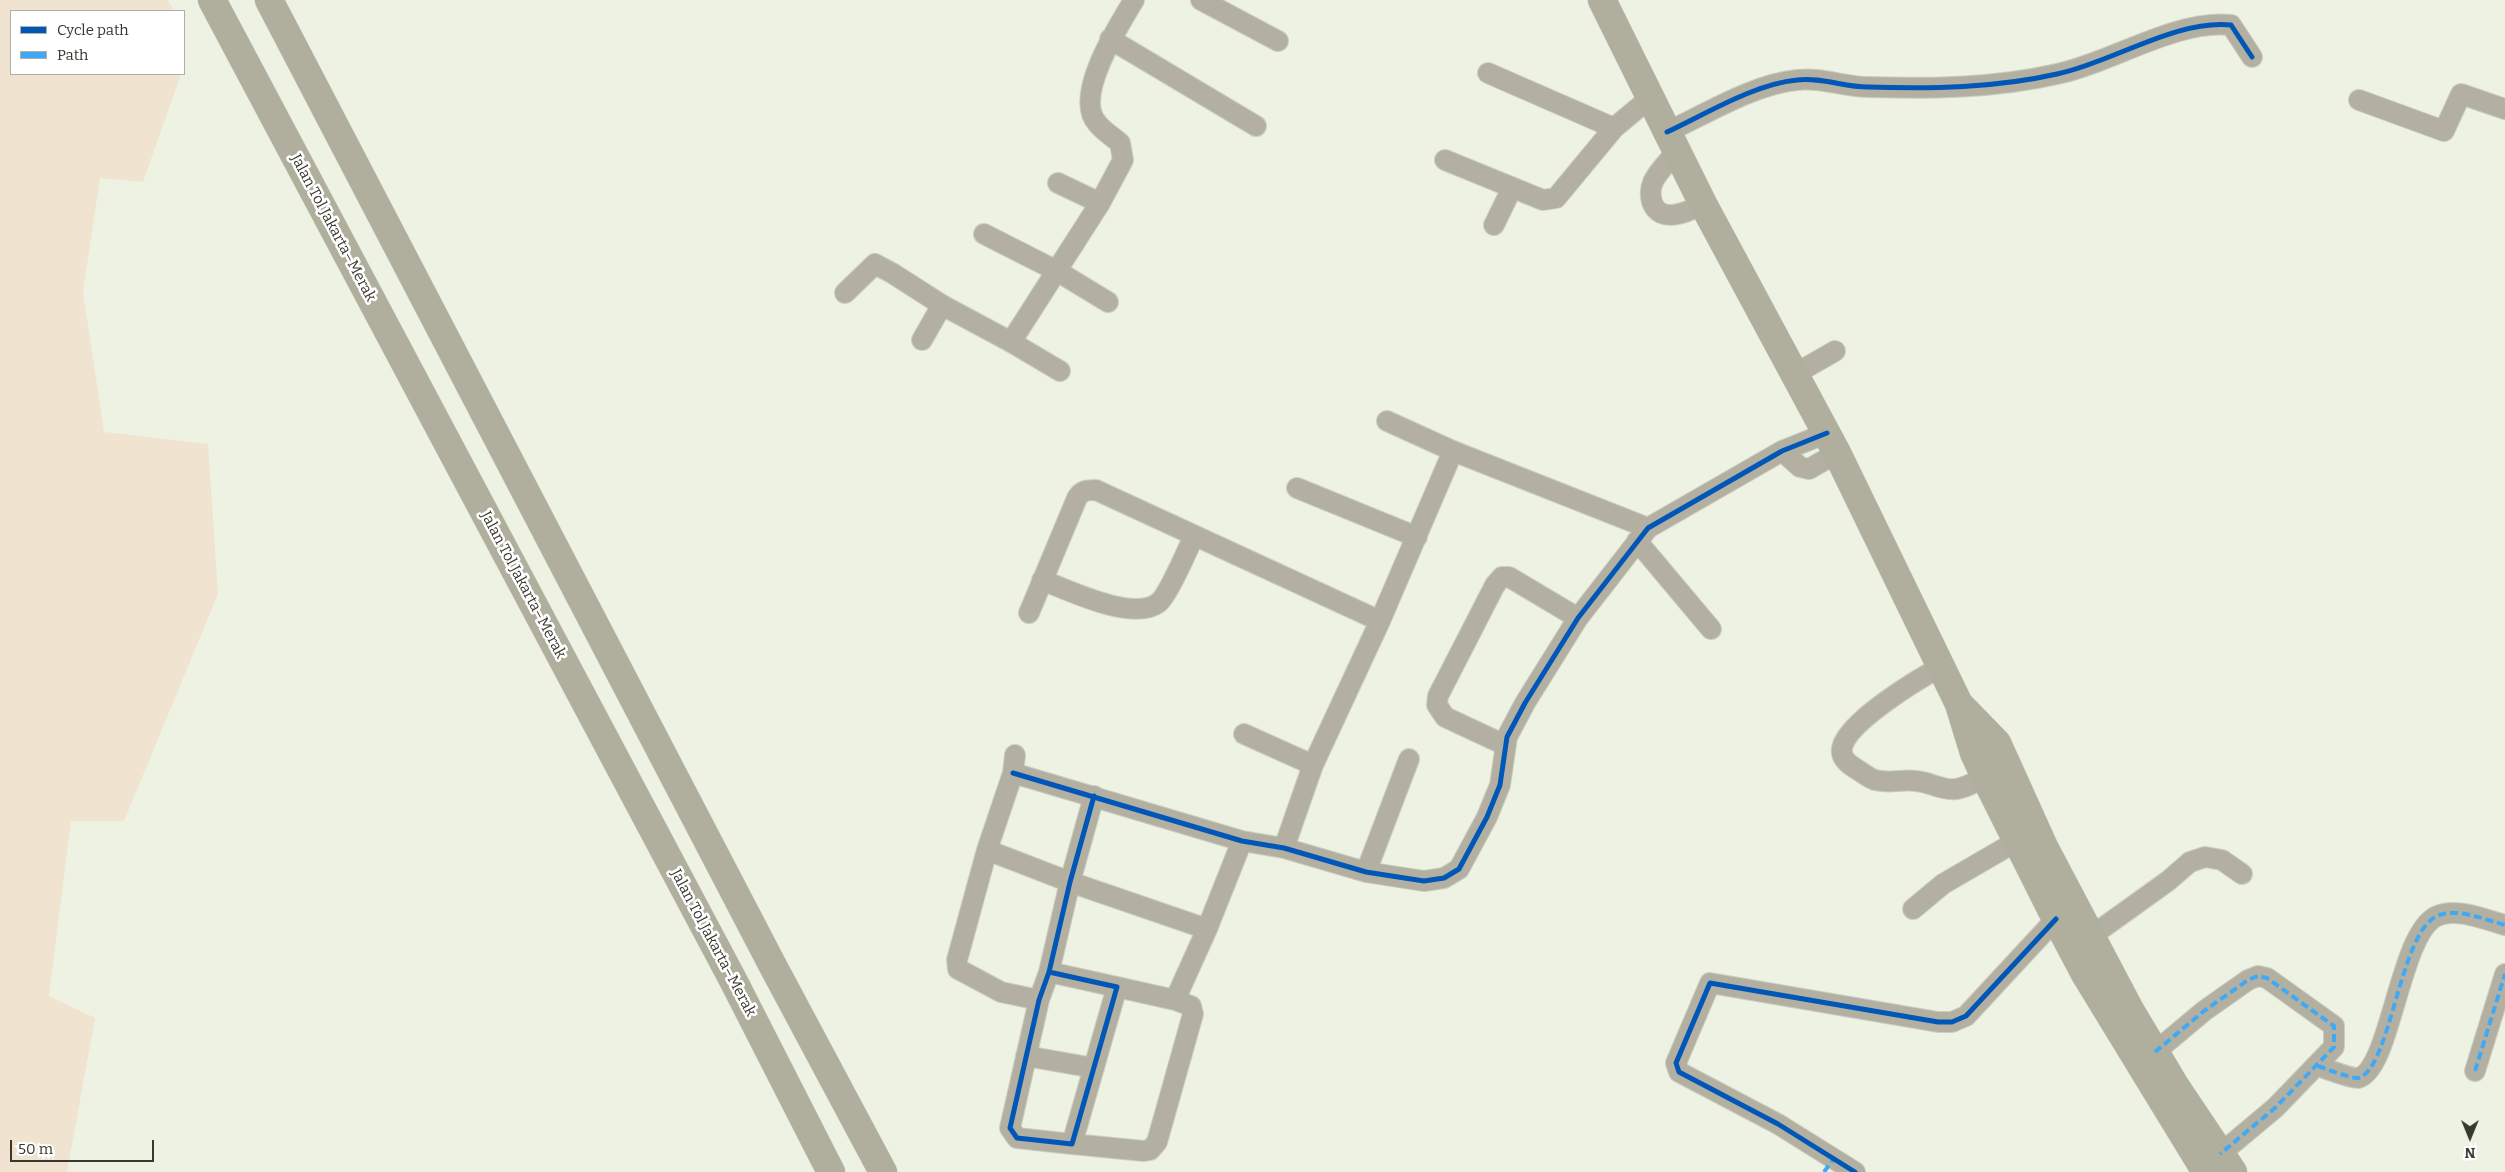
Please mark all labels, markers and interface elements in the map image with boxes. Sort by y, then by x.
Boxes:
legend [10,10,185,75]
text: Cycle path [57,21,129,39]
text: Path [57,46,88,64]
street label: Jalan Tol Jakarta–Merak [286,151,380,305]
street label: Jalan Tol Jakarta–Merak [476,508,570,662]
street label: Jalan Tol Jakarta–Merak [666,866,760,1020]
north arrow [2445,1112,2495,1162]
scale bar [12,1130,156,1162]
text: 50 m [18,1140,53,1158]
text: N [2465,1144,2475,1161]

